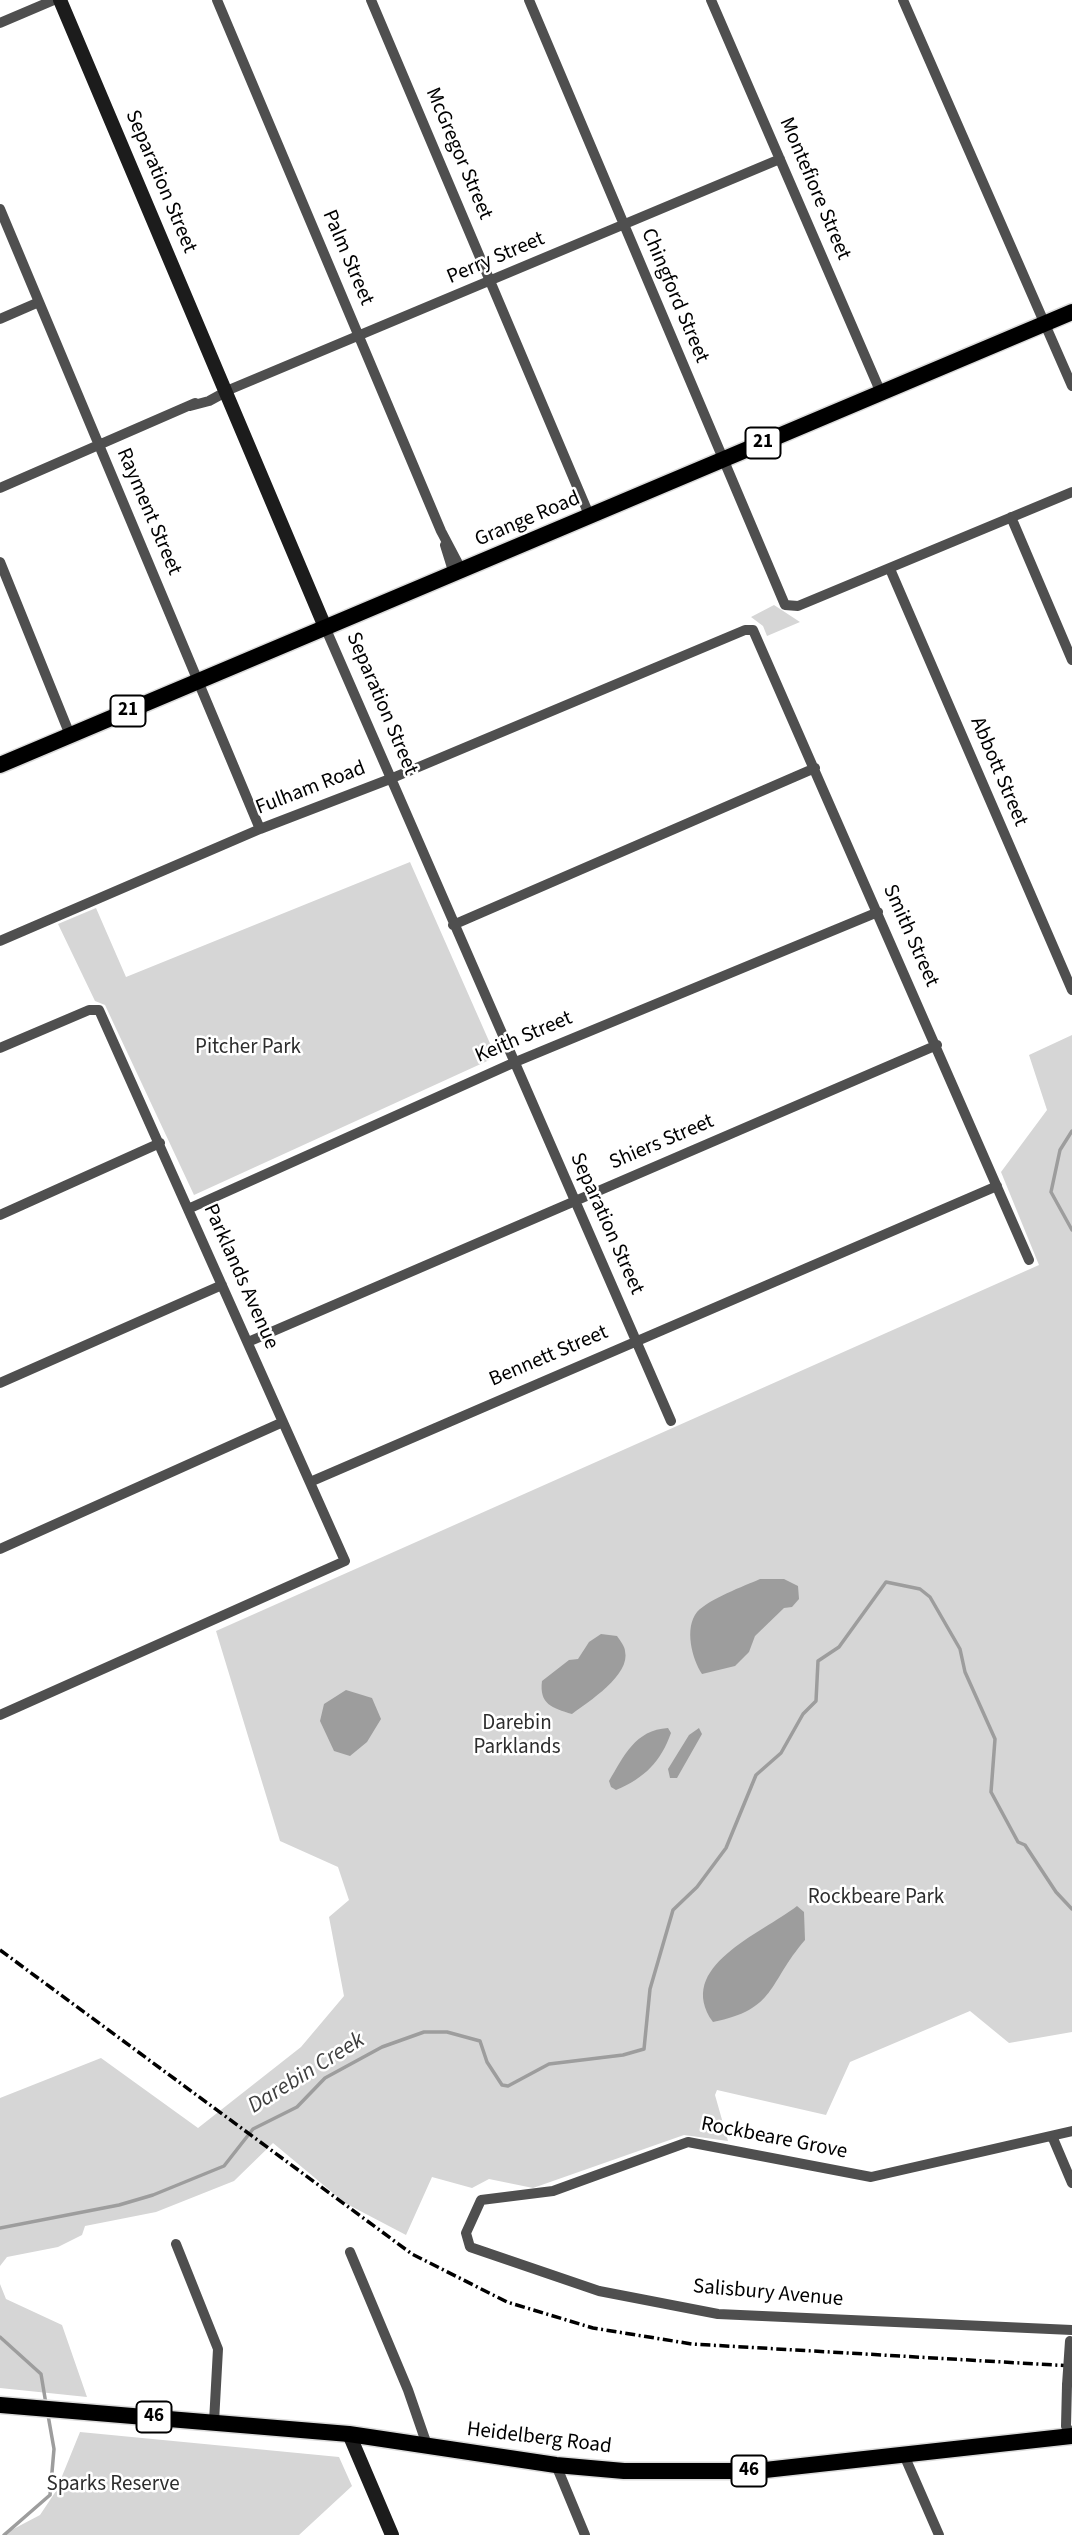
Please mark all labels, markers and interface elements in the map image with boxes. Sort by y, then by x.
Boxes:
street label: McGregor Street [419,84,497,224]
street label: Separation Street [119,107,201,257]
street label: Montefiore Street [773,114,855,264]
street label: Palm Street [316,207,378,309]
street label: Chingford Street [634,225,714,367]
street label: Perry Street [443,227,549,291]
road number: 21 [746,428,780,458]
street label: Rayment Street [110,445,186,579]
street label: Grange Road [472,487,584,553]
street label: Separation Street [340,629,422,779]
road number: 21 [110,696,146,726]
street label: Abbott Street [964,714,1032,830]
street label: Fulham Road [253,757,369,821]
street label: Smith Street [876,881,944,991]
street label: Keith Street [472,1006,576,1070]
park label: Pitcher Park [195,1035,301,1061]
street label: Shiers Street [606,1110,718,1176]
street label: Separation Street [563,1149,649,1299]
street label: Parklands Avenue [197,1201,283,1353]
street label: Bennett Street [486,1321,612,1393]
park label: Darebin Parklands [473,1711,561,1761]
park label: Rockbeare Park [808,1885,944,1911]
water label: Darebin Creek [244,2027,370,2121]
street label: Rockbeare Grove [699,2112,849,2166]
street label: Salisbury Avenue [692,2275,844,2313]
road number: 46 [136,2402,172,2432]
street label: Heidelberg Road [465,2418,613,2460]
road number: 46 [732,2456,766,2486]
park label: Sparks Reserve [46,2472,180,2498]

